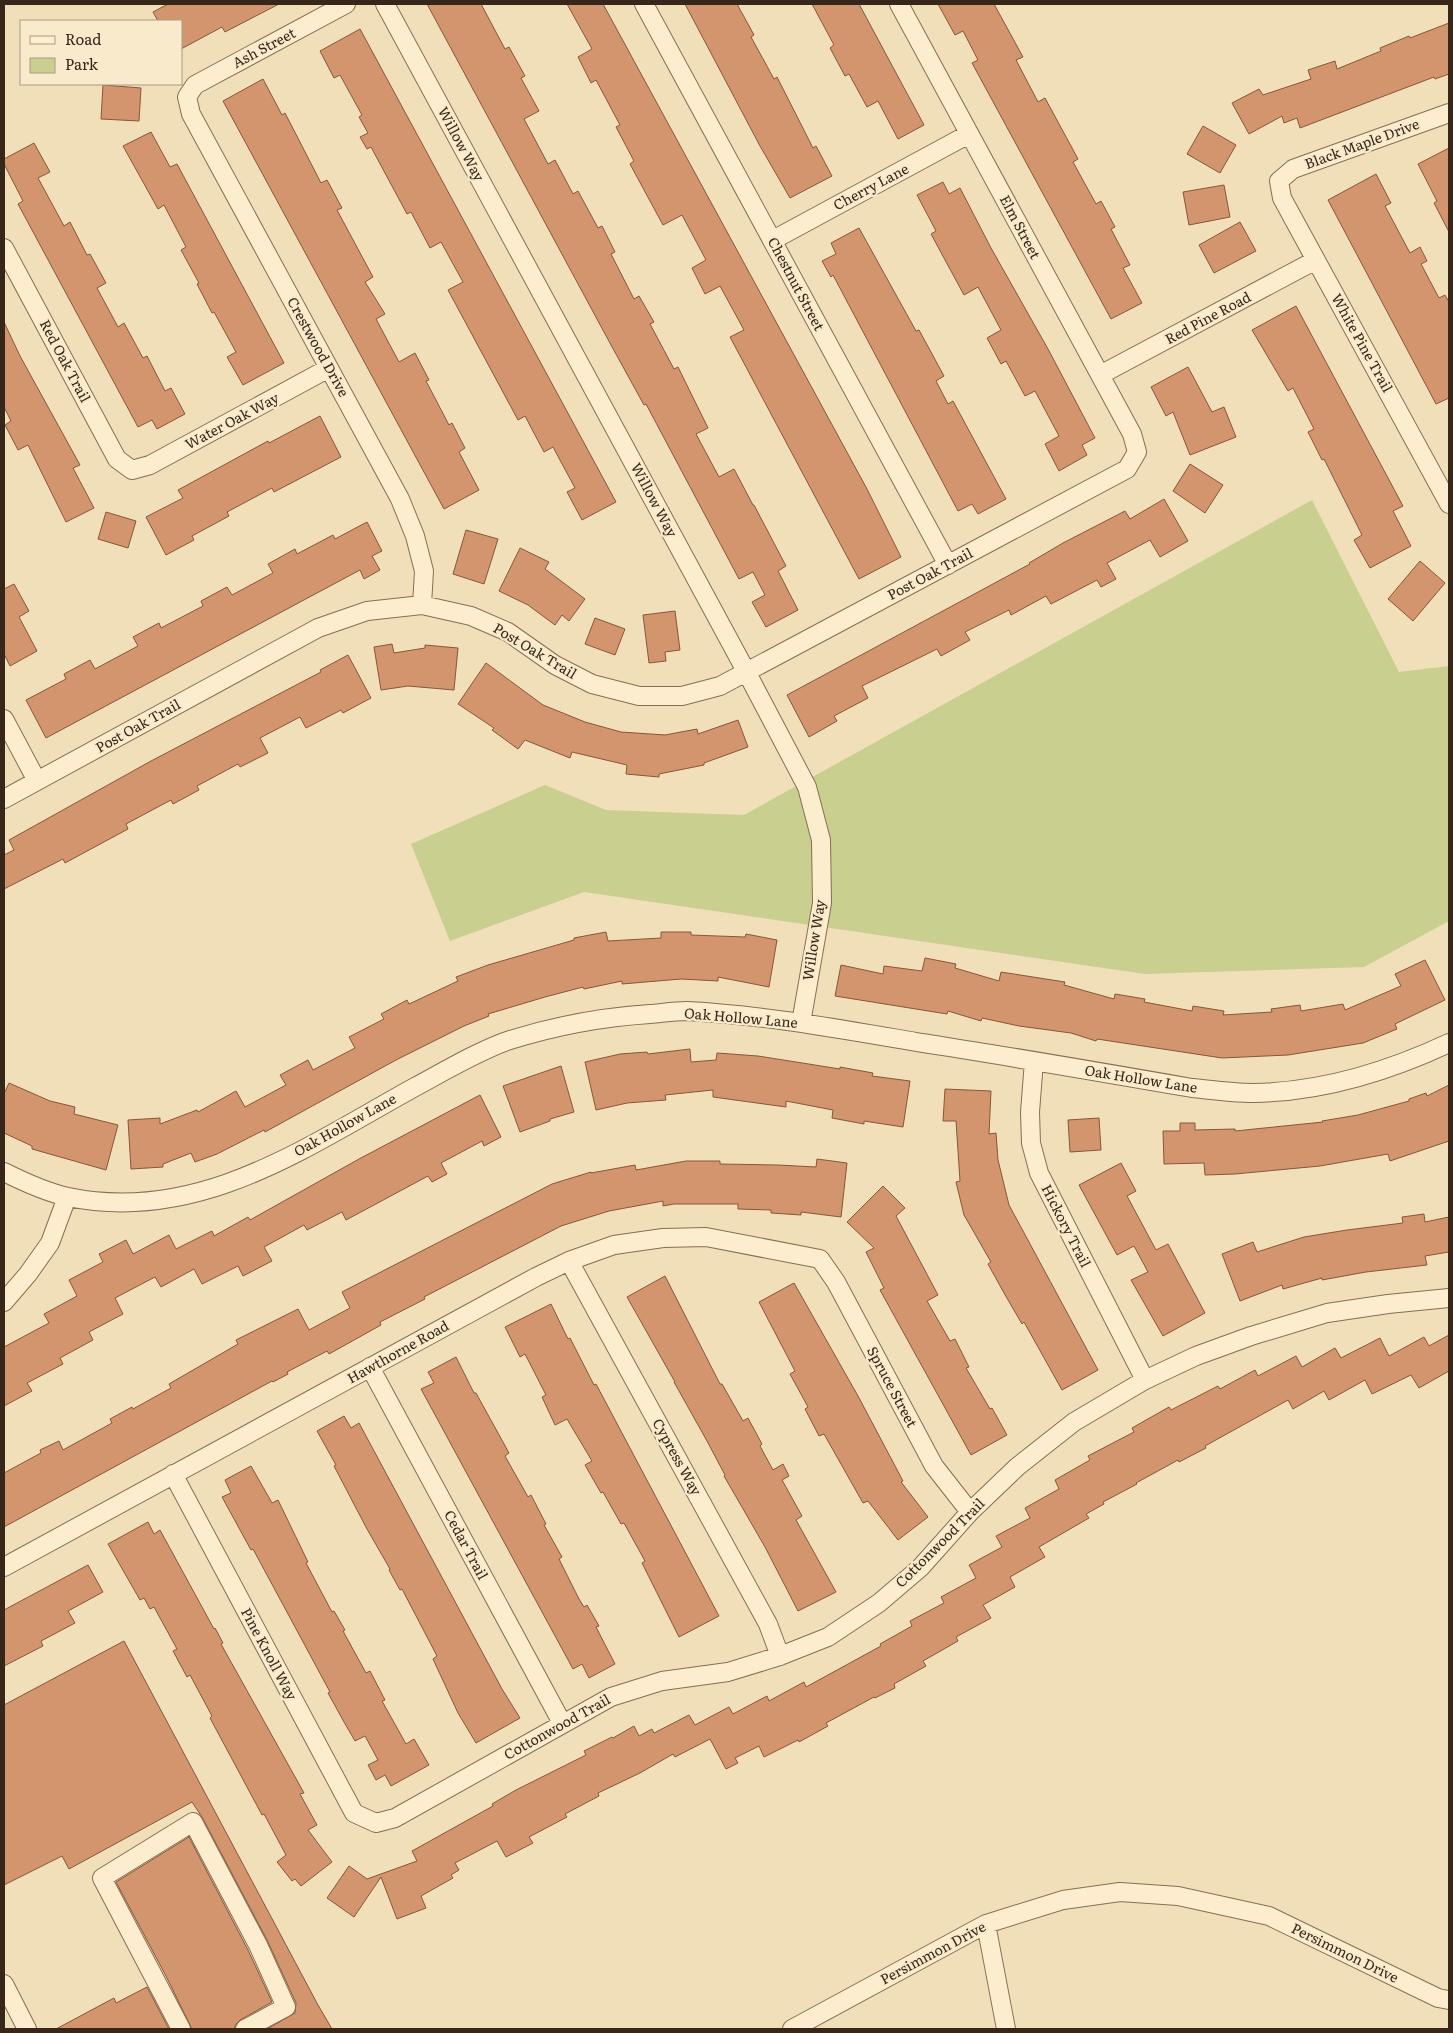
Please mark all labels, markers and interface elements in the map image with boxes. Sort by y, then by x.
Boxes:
legend [20,20,182,85]
street label: Ash Street [228,22,299,72]
text: Road [65,27,101,50]
text: Park [65,52,99,75]
street label: Willow Way [434,103,490,185]
street label: Black Maple Drive [1302,113,1422,173]
street label: Cherry Lane [829,158,912,214]
street label: Elm Street [996,191,1046,262]
street label: Chestnut Street [764,233,830,334]
street label: Red Pine Road [1161,286,1254,348]
street label: White Pine Trail [1327,289,1399,396]
street label: Crestwood Drive [283,293,355,400]
street label: Red Oak Trail [36,315,96,406]
street label: Water Oak Way [181,386,283,453]
street label: Willow Way [627,459,683,541]
street label: Post Oak Trail [883,542,976,604]
street label: Post Oak Trail [490,617,581,683]
street label: Post Oak Trail [92,693,184,757]
street label: Willow Way [797,897,829,982]
street label: Oak Hollow Lane [683,1002,799,1032]
street label: Oak Hollow Lane [1083,1059,1199,1097]
street label: Oak Hollow Lane [290,1088,399,1161]
street label: Hickory Trail [1037,1181,1097,1271]
street label: Hawthorne Road [343,1315,452,1387]
street label: Spruce Street [863,1342,923,1431]
street label: Cypress Way [649,1414,708,1499]
street label: Cottonwood Trail [890,1493,989,1591]
street label: Cedar Trail [440,1506,494,1583]
street label: Pine Knoll Way [237,1604,303,1704]
street label: Cottonwood Trail [500,1688,614,1764]
street label: Persimmon Drive [876,1916,989,1988]
street label: Persimmon Drive [1288,1917,1402,1987]

